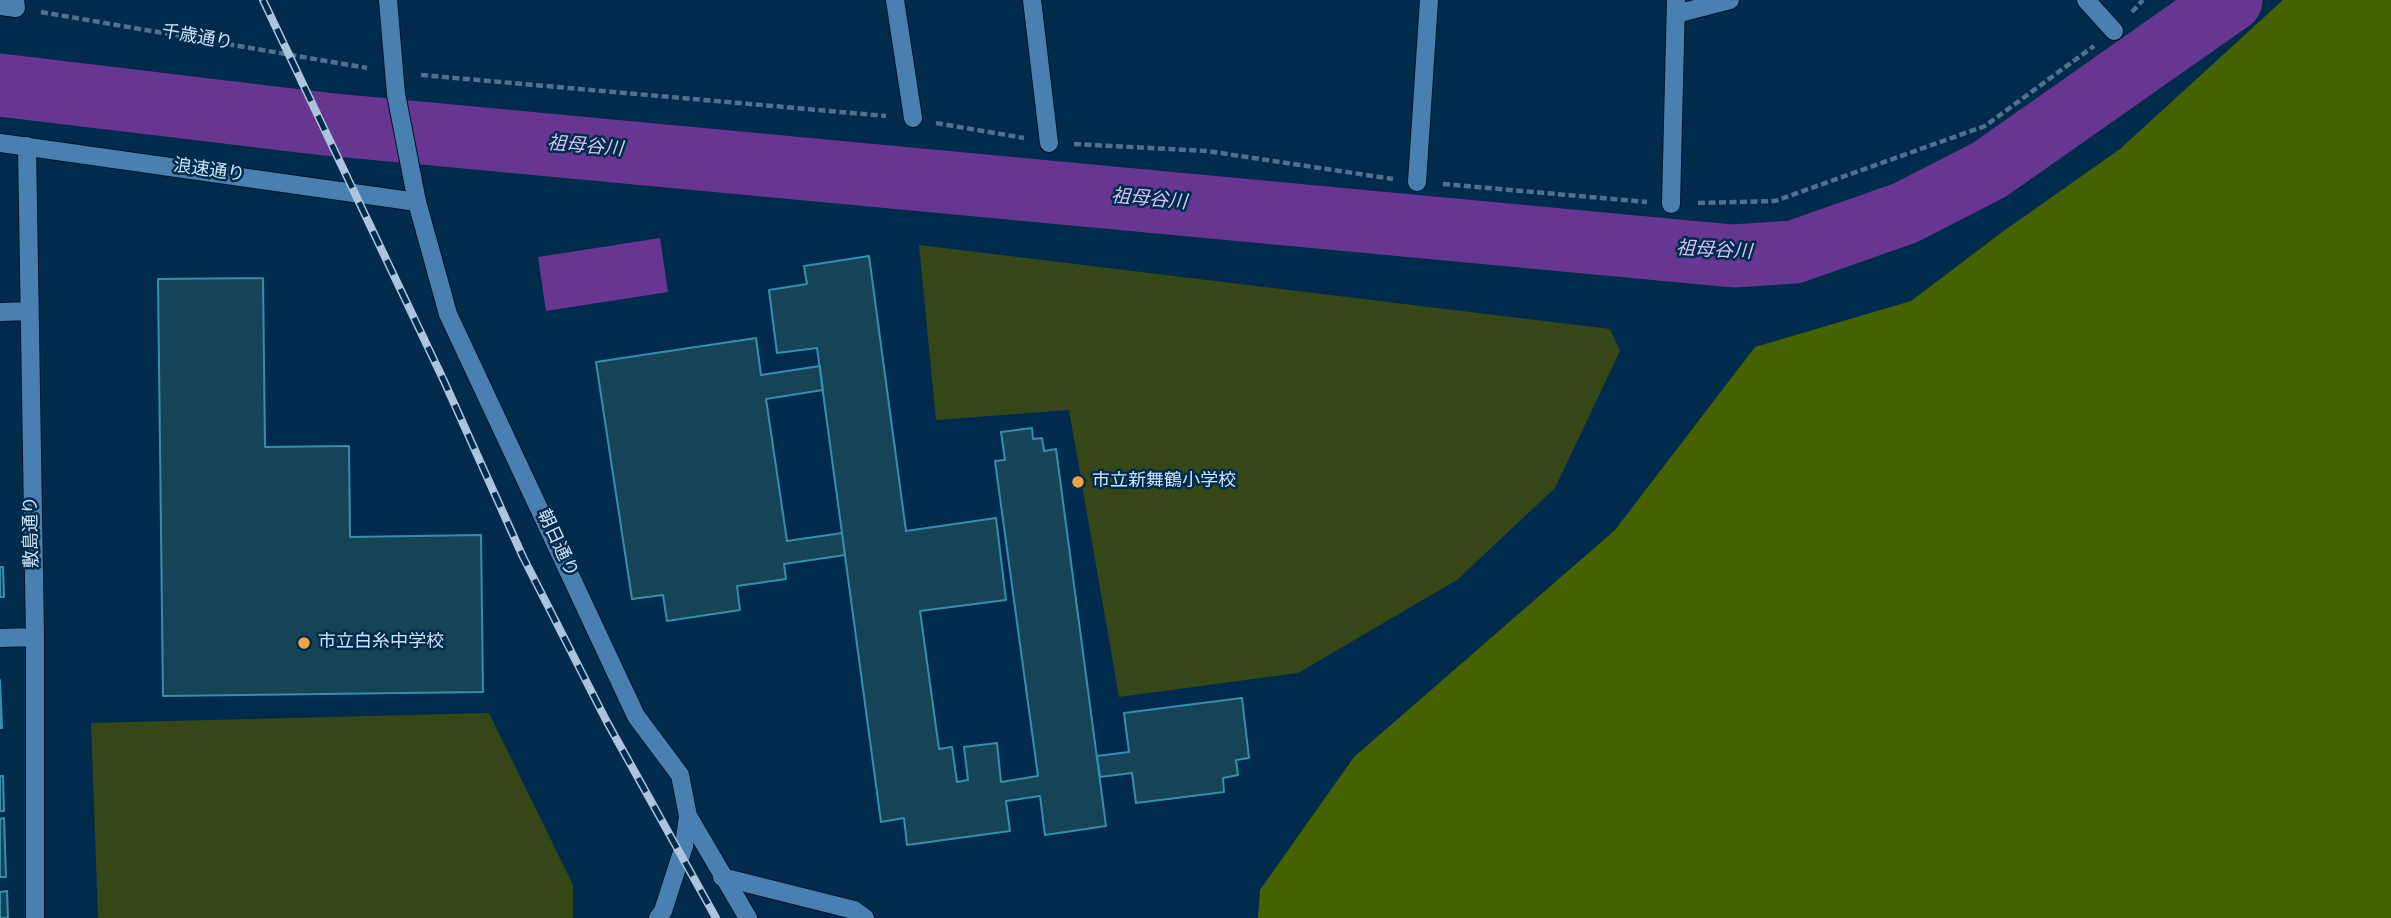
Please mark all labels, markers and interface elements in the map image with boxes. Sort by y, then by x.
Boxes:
street label: 千歳通り [160,22,234,56]
water label: 祖母谷川 [546,133,624,163]
street label: 浪速通り [172,156,246,188]
water label: 祖母谷川 [1110,186,1188,216]
water label: 祖母谷川 [1675,239,1753,265]
place label: 市立新舞鶴小学校 [1092,471,1236,493]
marker: 市立新舞鶴小学校 [1070,474,1086,490]
street label: 敷島通り [22,496,44,568]
street label: 朝日通り [531,507,581,581]
place label: 市立白糸中学校 [318,632,444,654]
marker: 市立白糸中学校 [296,635,312,651]

